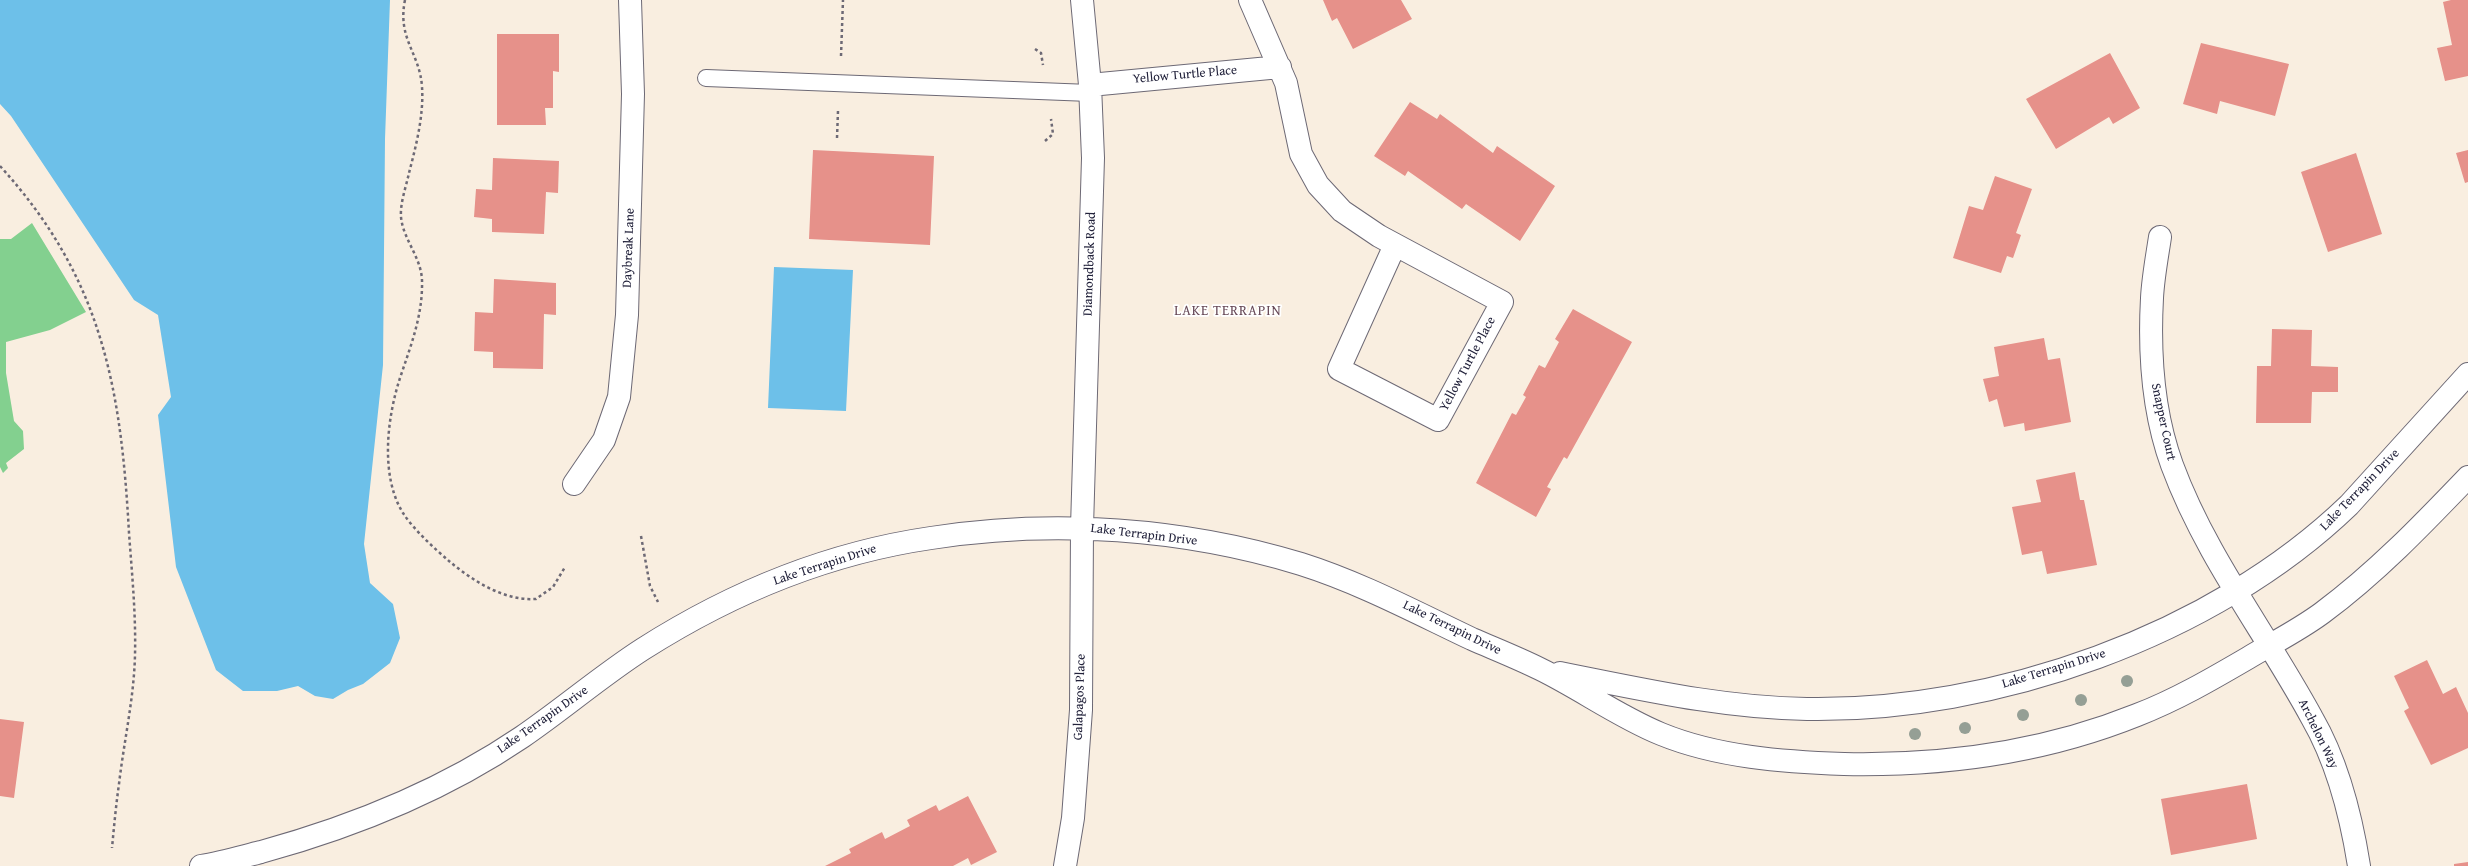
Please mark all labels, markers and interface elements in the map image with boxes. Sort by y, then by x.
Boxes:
street label: Yellow Turtle Place [1132,63,1238,87]
street label: Daybreak Lane [620,208,638,288]
street label: Diamondback Road [1080,212,1100,316]
district label: LAKE TERRAPIN [1174,303,1282,319]
street label: Yellow Turtle Place [1437,314,1499,414]
street label: Snapper Court [2147,382,2179,462]
street label: Lake Terrapin Drive [2317,446,2403,534]
street label: Lake Terrapin Drive [1090,521,1198,549]
street label: Lake Terrapin Drive [772,541,878,589]
street label: Lake Terrapin Drive [1400,597,1504,659]
street label: Lake Terrapin Drive [2000,646,2108,692]
street label: Galapagos Place [1071,653,1089,741]
street label: Lake Terrapin Drive [495,683,591,757]
street label: Archelon Way [2294,697,2342,771]

